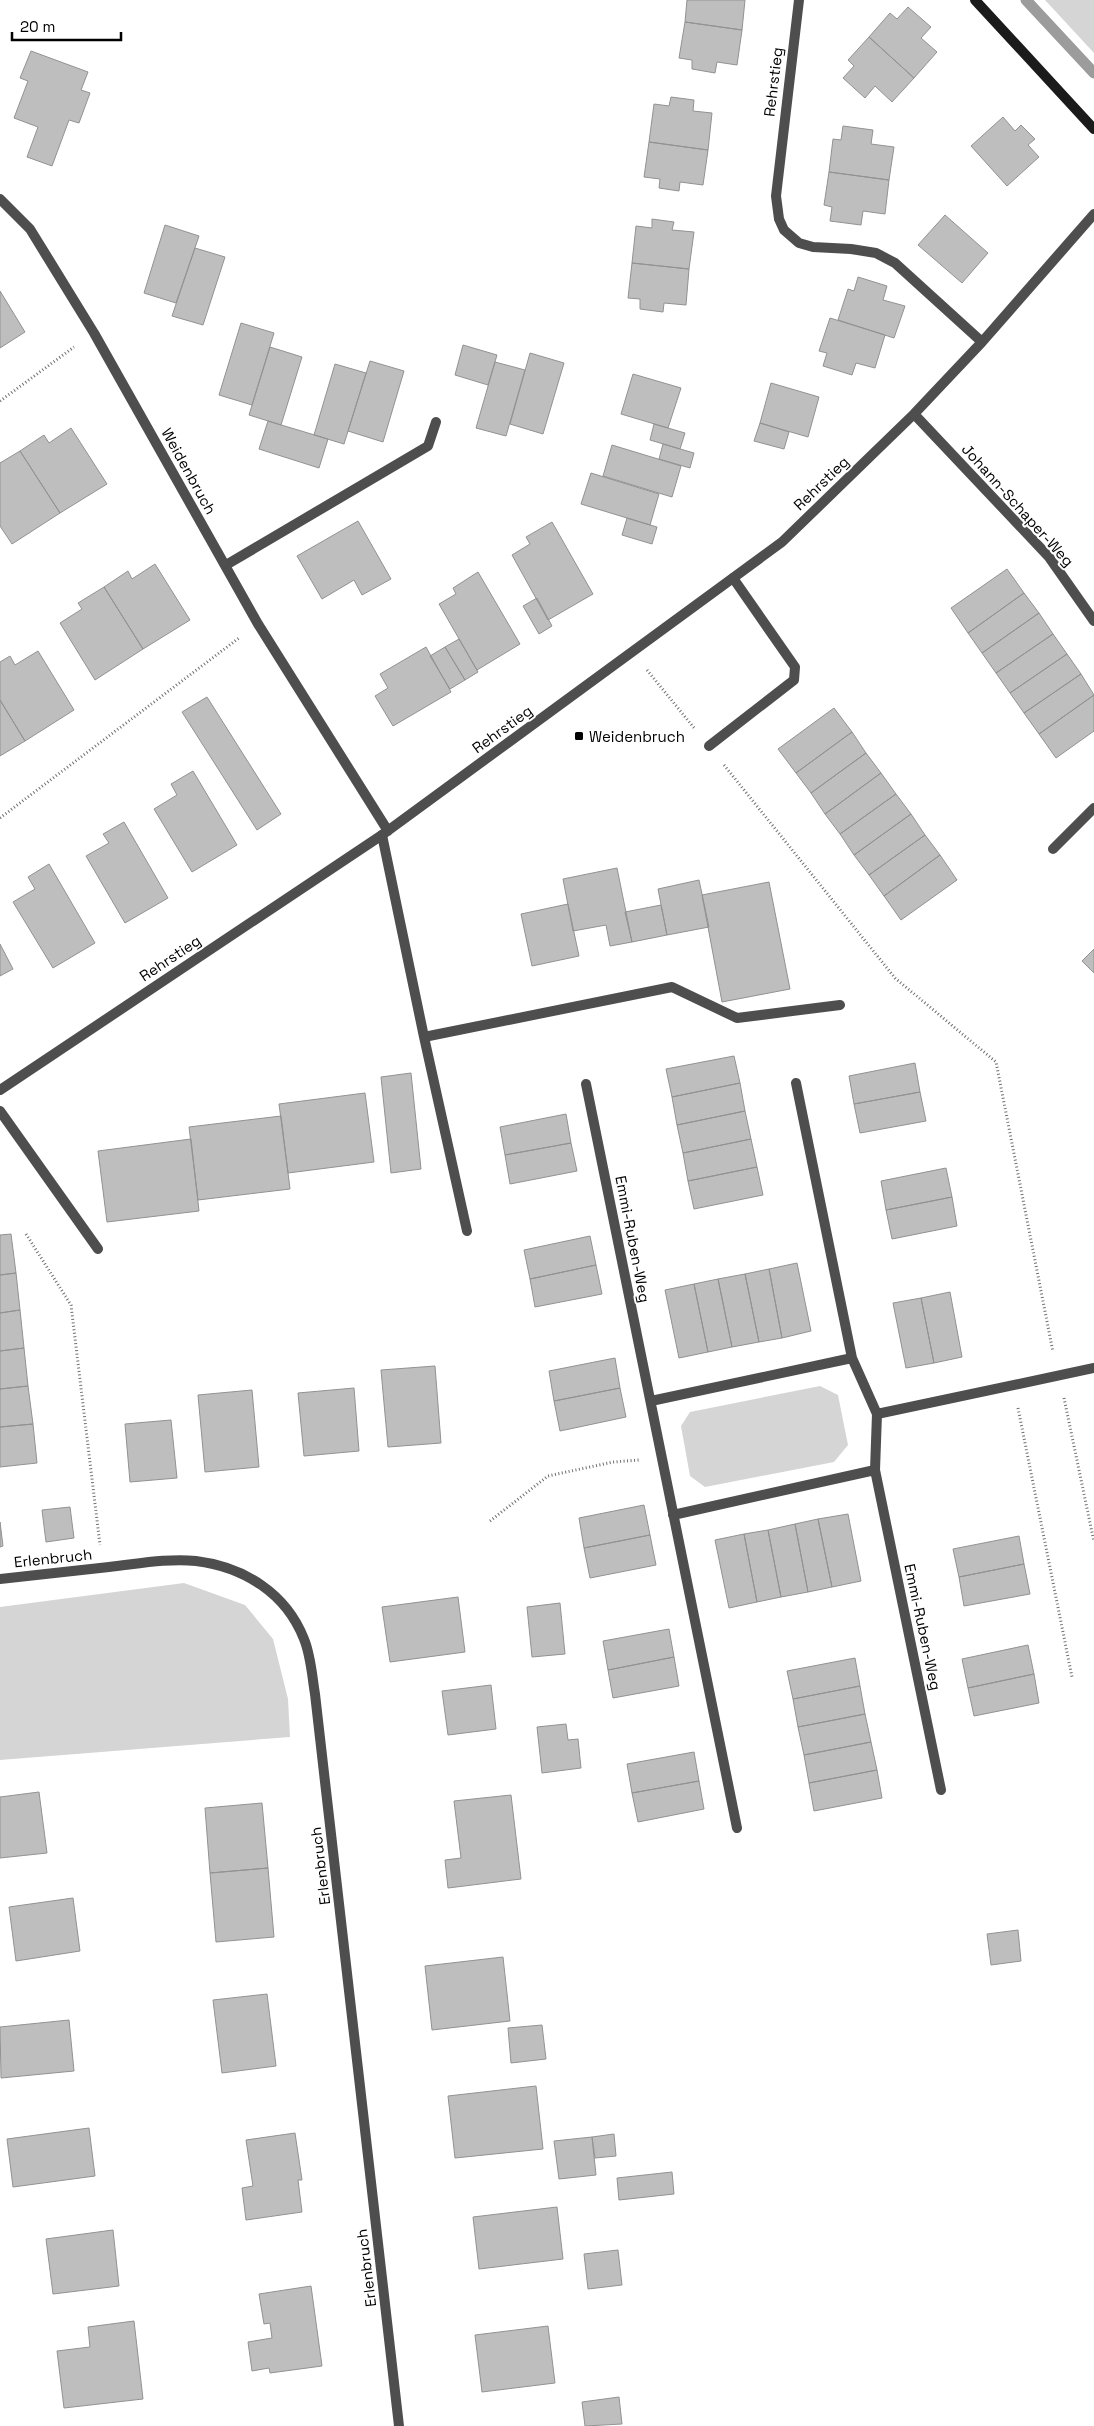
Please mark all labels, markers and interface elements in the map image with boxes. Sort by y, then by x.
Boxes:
scale bar [12,10,121,42]
text: 20 m [20,17,55,36]
street label: Rehrstieg [759,46,787,118]
street label: Weidenbruch [157,424,221,518]
street label: Johann-Schaper-Weg [958,440,1078,570]
street label: Rehrstieg [789,452,853,514]
street label: Rehrstieg [468,701,536,757]
place label: Weidenbruch [589,727,685,746]
marker: Weidenbruch [573,730,585,742]
street label: Rehrstieg [136,931,204,985]
street label: Emmi-Ruben-Weg [611,1174,655,1304]
street label: Erlenbruch [13,1544,93,1572]
street label: Emmi-Ruben-Weg [900,1562,946,1692]
street label: Erlenbruch [306,1826,334,1906]
street label: Erlenbruch [352,2228,380,2308]

